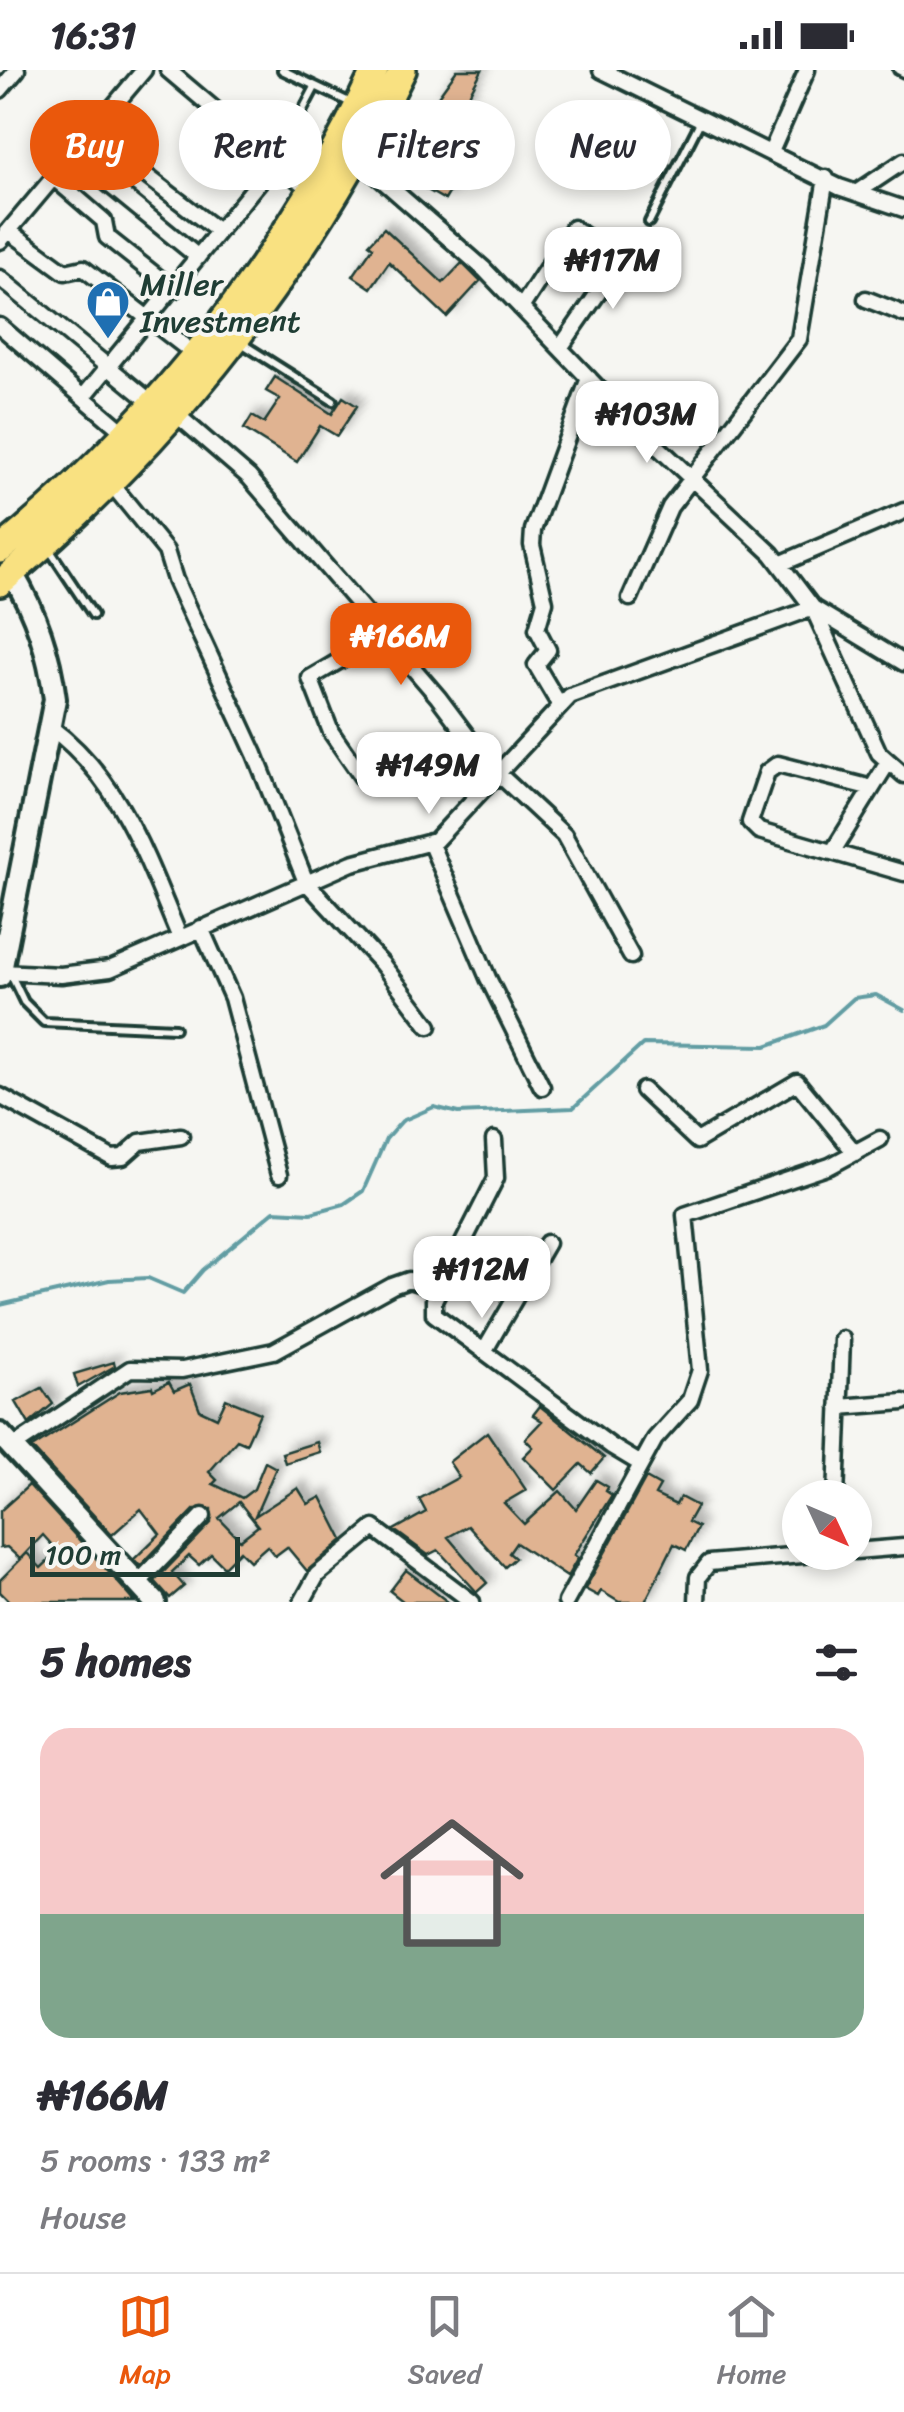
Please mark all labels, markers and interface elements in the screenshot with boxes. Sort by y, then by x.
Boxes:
text: 16:31 [50,2,137,69]
chip: Buy [30,100,159,190]
chip: Rent [179,100,322,190]
chip: Filters [342,100,515,190]
chip: New [535,100,671,190]
pin: ₦117M [543,227,683,312]
text: ₦117M [566,231,660,288]
place label: Miller Investment [139,256,301,350]
shop icon: Miller Investment [85,279,131,340]
pin: ₦103M [577,381,717,466]
text: ₦103M [598,385,696,442]
pin: ₦166M [331,603,471,688]
text: ₦166M [352,607,450,664]
pin: ₦149M [359,732,499,817]
text: ₦149M [379,736,479,793]
pin: ₦112M [412,1236,552,1321]
text: ₦112M [435,1240,529,1297]
north arrow [782,1480,872,1570]
map controls [782,1480,872,1570]
text: 100 m [45,1530,121,1579]
scale bar [30,1532,240,1576]
text: 5 homes [40,1625,191,1699]
icon: filters [809,1635,864,1690]
icon: home [362,1793,542,1973]
text: ₦166M [40,2058,168,2132]
text: 5 rooms · 133 m² [40,2132,271,2189]
text: House [40,2189,126,2246]
tab: Map [118,2289,173,2398]
tab: Saved [408,2289,481,2398]
tab: Home [717,2289,786,2398]

